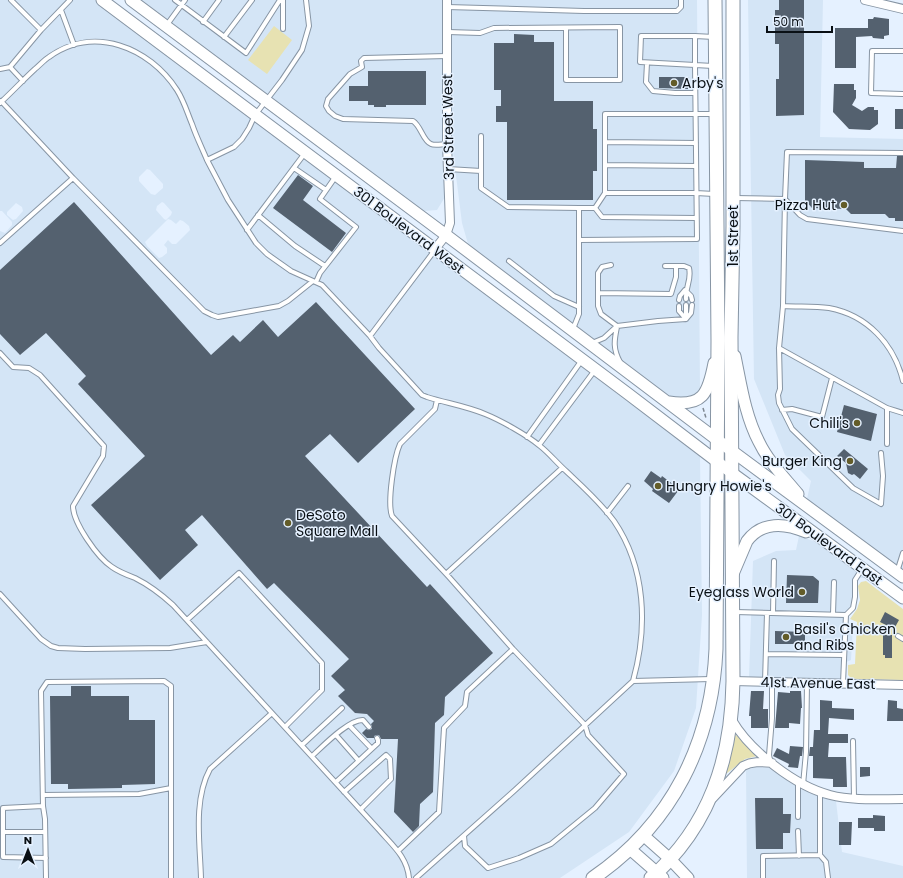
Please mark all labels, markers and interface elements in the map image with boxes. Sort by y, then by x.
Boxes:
scale bar [767,8,832,34]
text: 50 m [773,13,804,30]
place label: Arby's [682,73,724,93]
street label: 3rd Street West [437,74,459,180]
marker: Arby's [669,78,679,88]
street label: 301 Boulevard West [349,182,469,278]
place label: Pizza Hut [775,195,836,215]
marker: Pizza Hut [839,200,849,210]
street label: 1st Street [723,205,743,267]
place label: Chili's [809,413,849,433]
marker: Chili's [852,418,862,428]
place label: Burger King [762,451,842,471]
marker: Burger King [845,456,855,466]
place label: Hungry Howie's [666,476,772,496]
marker: Hungry Howie's [653,481,663,491]
street label: 301 Boulevard East [771,498,887,590]
place label: DeSoto Square Mall [296,505,378,541]
marker: DeSoto Square Mall [283,518,293,528]
place label: Eyeglass World [689,582,794,602]
marker: Eyeglass World [797,587,807,597]
place label: Basil's Chicken and Ribs [794,619,896,655]
marker: Basil's Chicken and Ribs [781,632,791,642]
street label: 41st Avenue East [760,672,876,694]
north arrow [8,830,48,870]
text: N [24,832,32,848]

